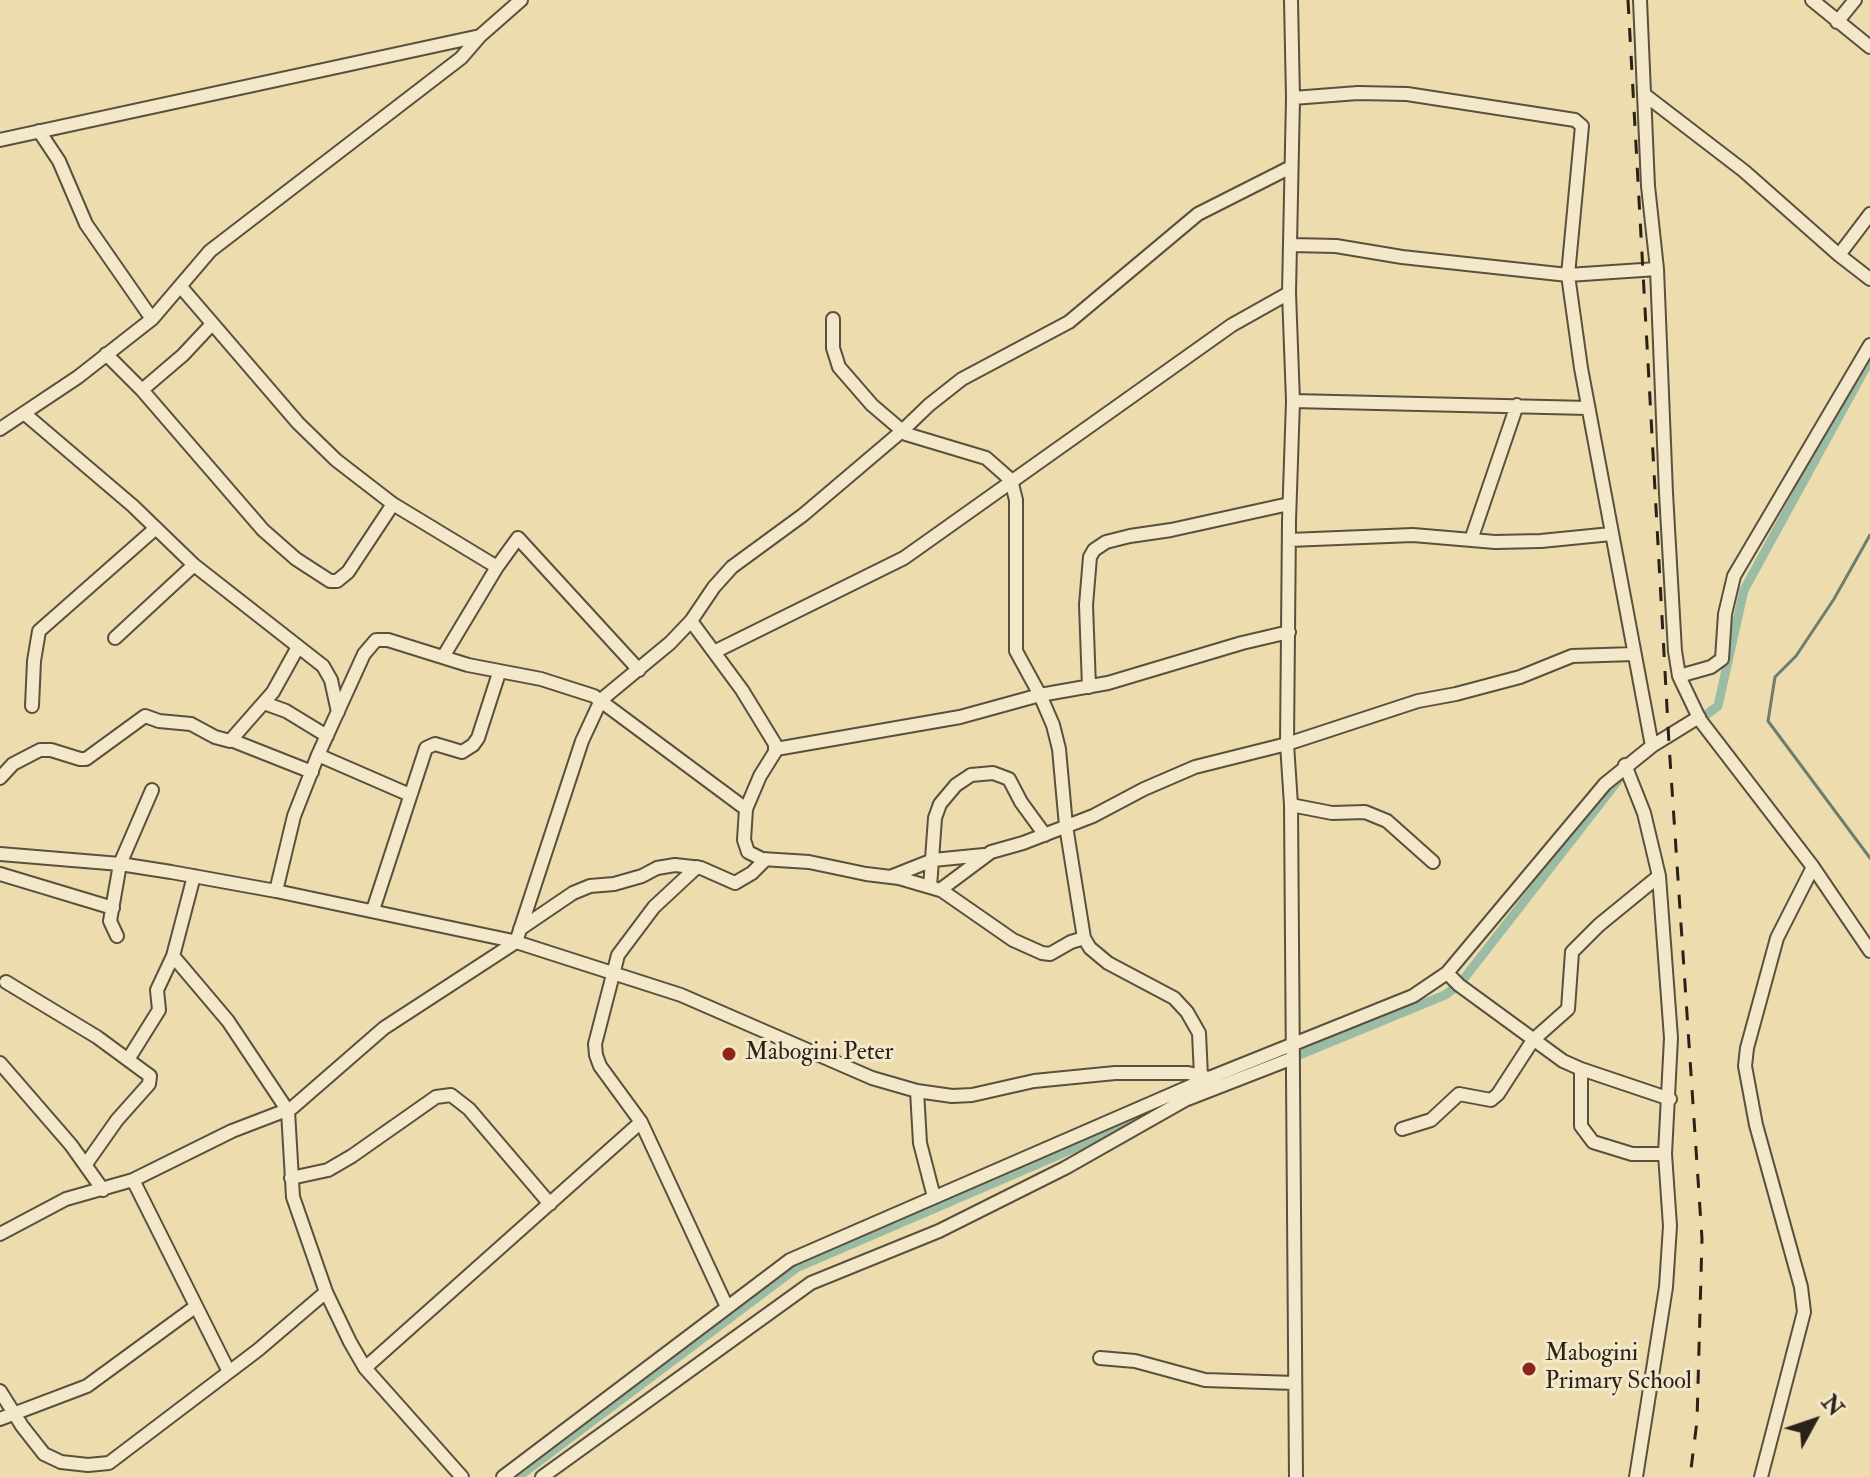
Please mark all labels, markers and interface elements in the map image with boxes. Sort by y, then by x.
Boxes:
place label: Mabogini Peter [745,1040,893,1068]
marker: Mabogini Peter [720,1045,738,1063]
place label: Mabogini Primary School [1545,1341,1692,1397]
marker: Mabogini Primary School [1520,1360,1538,1378]
north arrow [1774,1381,1854,1461]
text: N [1815,1389,1849,1422]

